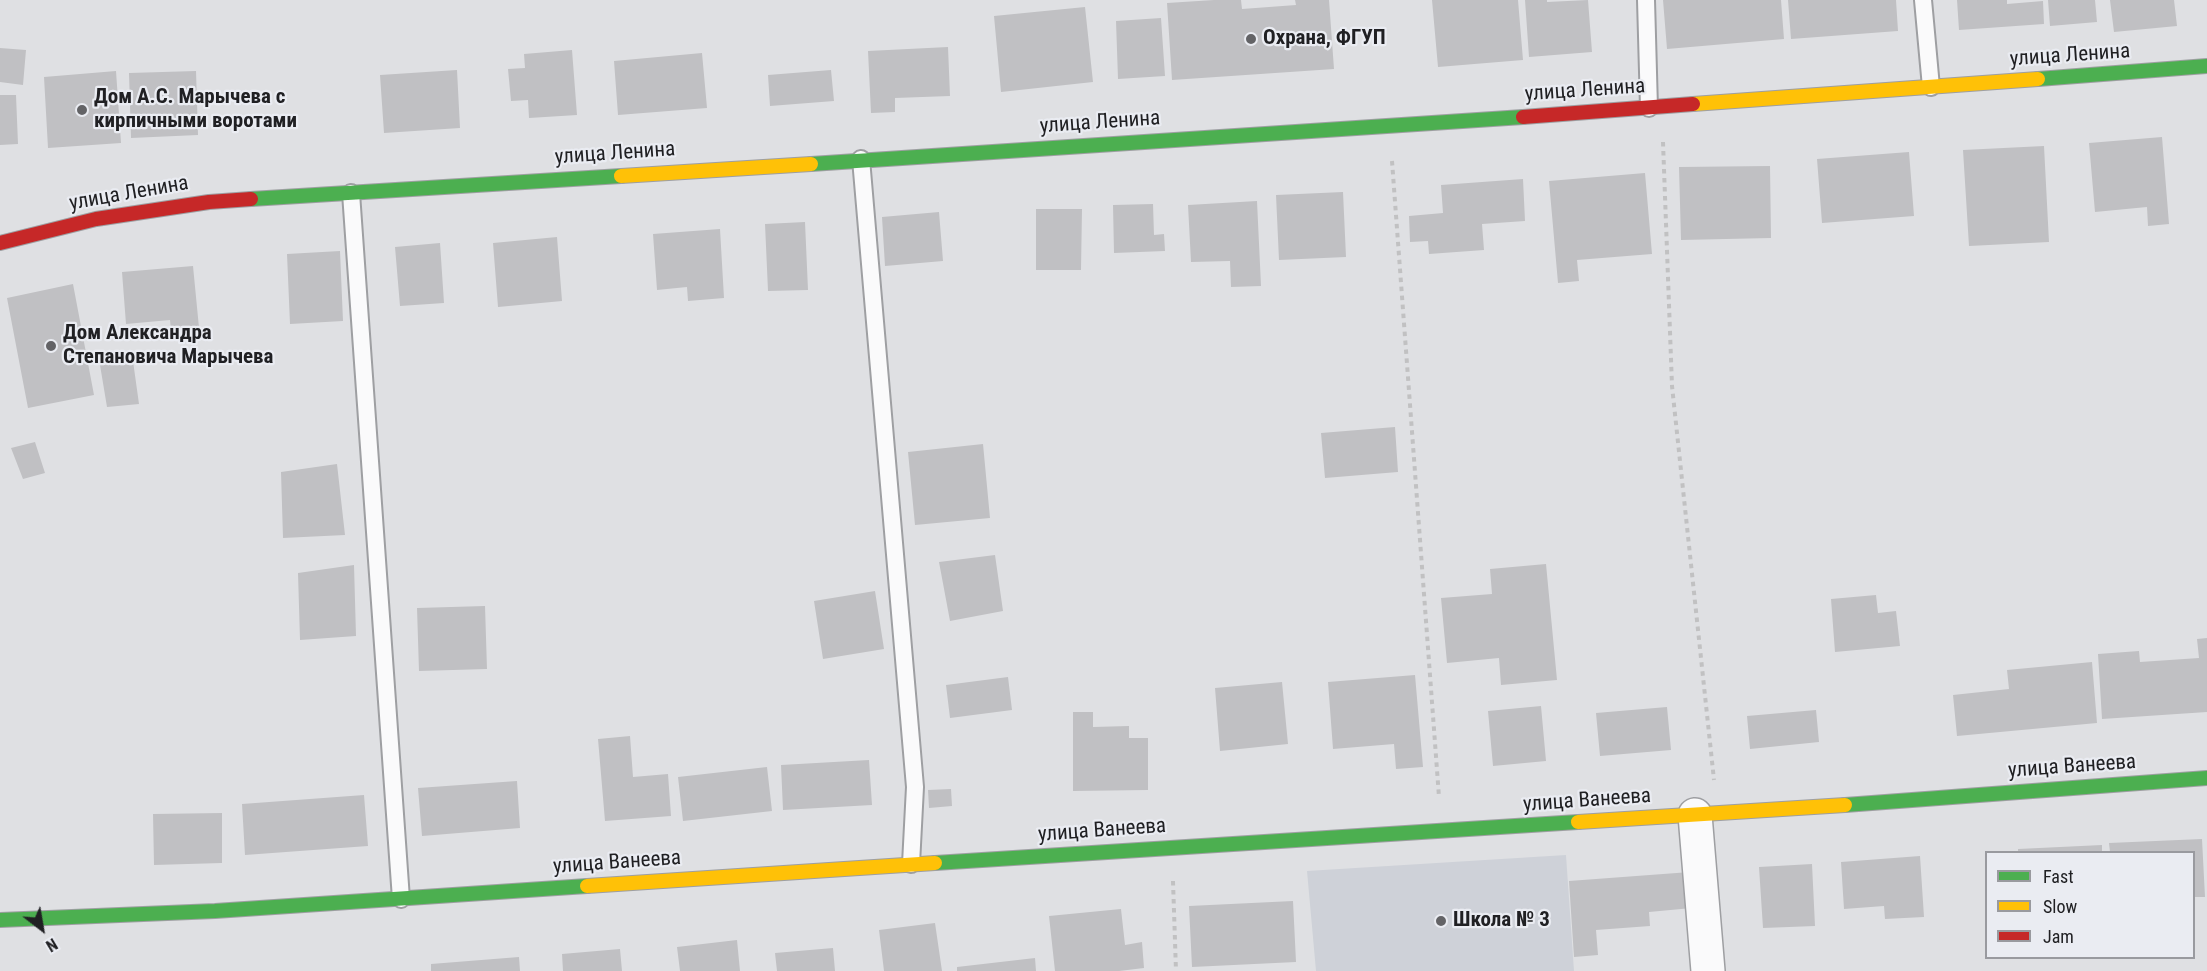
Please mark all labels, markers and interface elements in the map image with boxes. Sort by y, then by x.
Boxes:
place label: Охрана, ФГУП [1263,26,1386,52]
marker: Охрана, ФГУП [1244,32,1258,46]
street label: улица Ленина [2009,39,2131,73]
street label: улица Ленина [1524,74,1646,108]
place label: Дом А.С. Марычева с кирпичными воротами [94,85,297,135]
marker: Дом А.С. Марычева с кирпичными воротами [75,103,89,117]
street label: улица Ленина [1039,106,1161,140]
street label: улица Ленина [554,137,676,171]
street label: улица Ленина [67,171,191,217]
place label: Дом Александра Степановича Марычева [63,321,273,371]
marker: Дом Александра Степановича Марычева [44,339,58,353]
street label: улица Ванеева [2007,750,2137,784]
street label: улица Ванеева [1522,784,1652,818]
street label: улица Ванеева [1037,814,1167,848]
street label: улица Ванеева [552,846,682,880]
legend [1985,851,2195,959]
text: Fast [2043,866,2074,887]
text: Slow [2043,896,2077,917]
north arrow [12,899,72,959]
place label: Школа № 3 [1453,908,1550,934]
marker: Школа № 3 [1434,914,1448,928]
text: Jam [2043,926,2074,947]
text: N [42,934,61,956]

